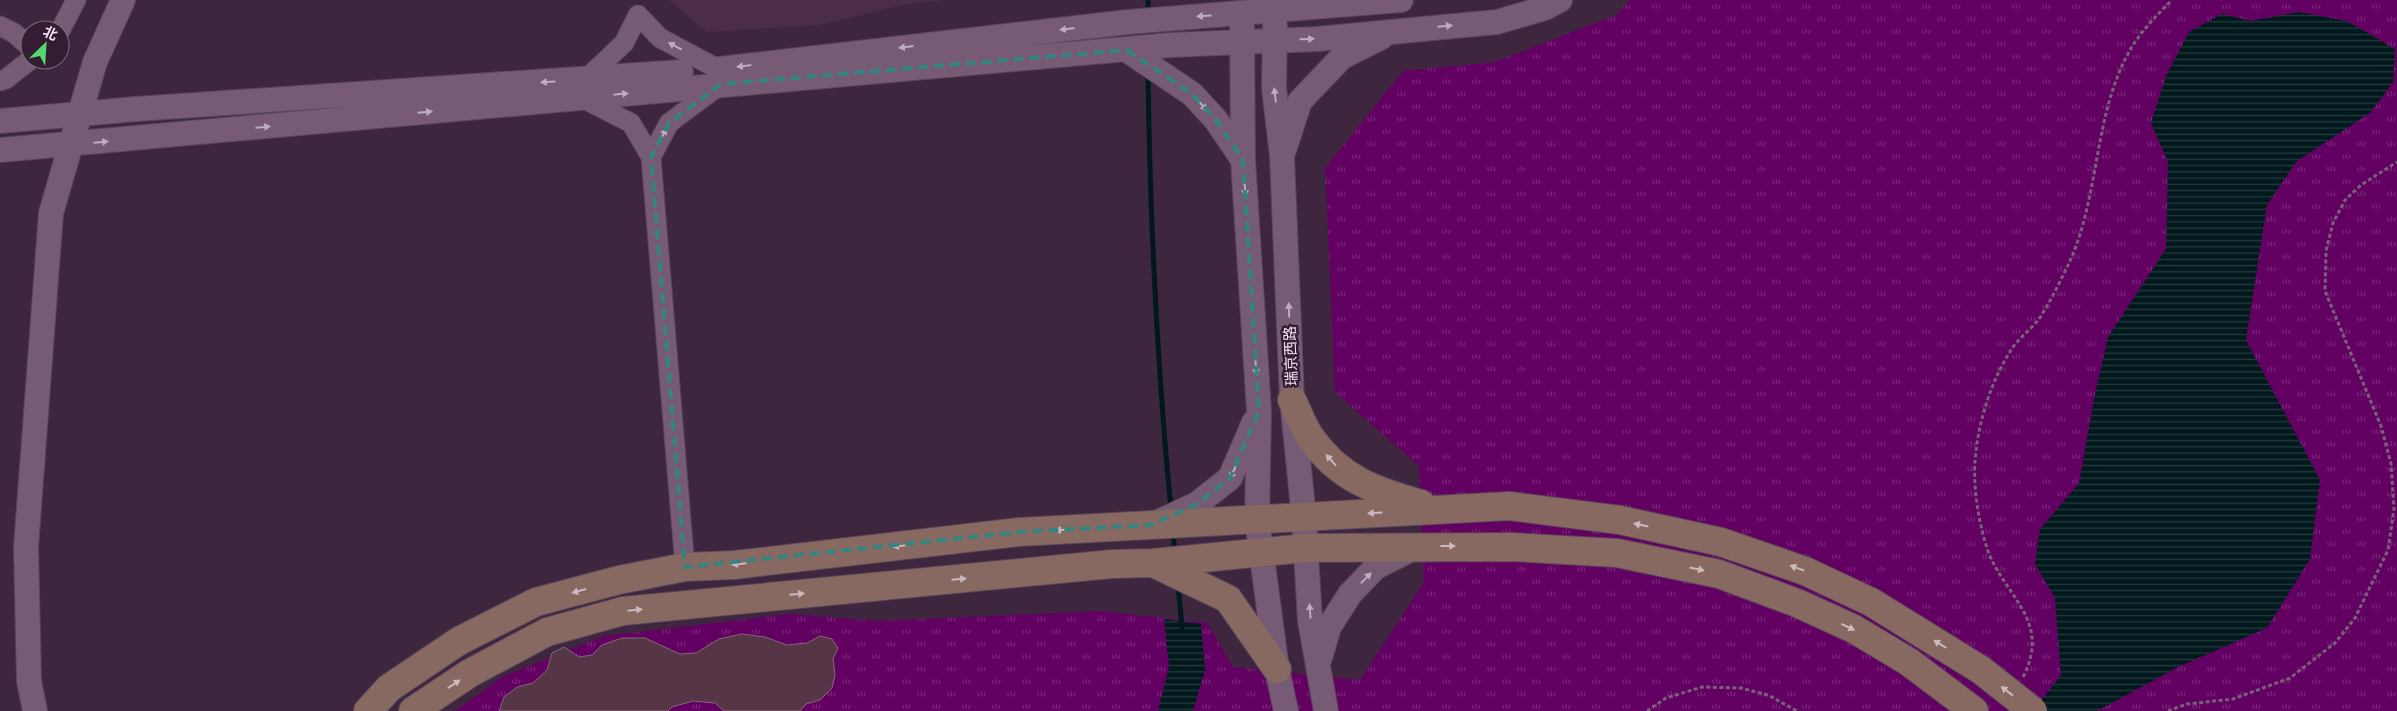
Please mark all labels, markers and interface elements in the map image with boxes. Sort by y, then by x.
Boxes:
one-way arrow [1196,12,1212,20]
north arrow [20,20,70,70]
text: 北 [40,22,61,44]
one-way arrow [1437,22,1453,30]
one-way arrow [1059,25,1075,33]
one-way arrow [1300,35,1316,43]
one-way arrow [668,42,682,50]
one-way arrow [898,43,914,51]
one-way arrow [736,62,752,70]
one-way arrow [539,79,555,87]
one-way arrow [1271,87,1279,103]
one-way arrow [613,90,629,98]
one-way arrow [1196,98,1208,110]
one-way arrow [417,108,433,116]
one-way arrow [255,123,271,131]
one-way arrow [659,128,667,142]
one-way arrow [93,137,109,145]
one-way arrow [1241,181,1249,197]
one-way arrow [1284,301,1292,317]
street label: 瑞京西路 [1281,326,1301,386]
one-way arrow [1253,361,1261,377]
one-way arrow [1325,455,1337,467]
one-way arrow [1228,464,1237,479]
one-way arrow [1366,509,1382,517]
one-way arrow [1633,521,1648,529]
one-way arrow [1053,526,1069,534]
one-way arrow [892,542,908,550]
one-way arrow [1441,542,1457,550]
one-way arrow [730,561,746,569]
one-way arrow [1789,564,1804,572]
one-way arrow [1689,565,1704,573]
one-way arrow [1360,572,1372,584]
one-way arrow [951,575,967,583]
one-way arrow [571,587,586,595]
one-way arrow [789,590,805,598]
one-way arrow [1305,603,1313,619]
one-way arrow [627,606,643,614]
one-way arrow [1841,623,1855,631]
one-way arrow [1934,639,1947,649]
one-way arrow [447,679,461,689]
one-way arrow [2001,685,2014,696]

